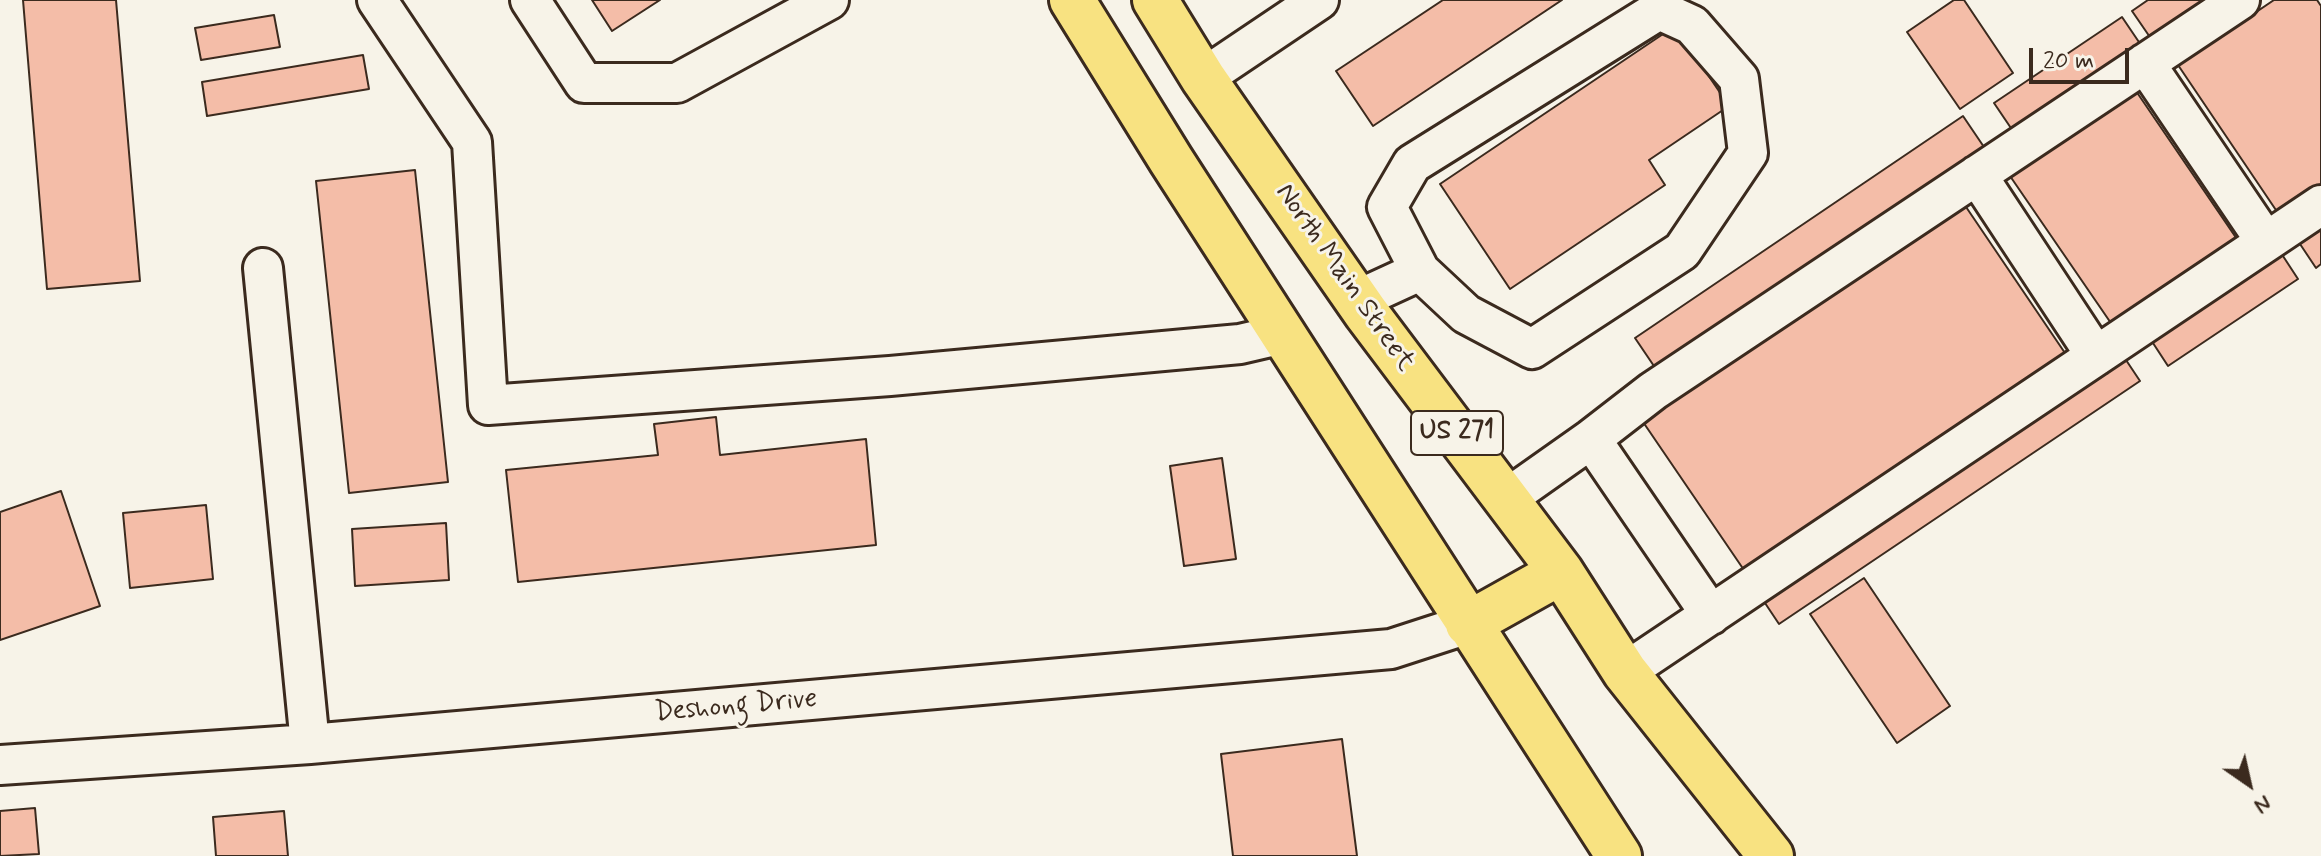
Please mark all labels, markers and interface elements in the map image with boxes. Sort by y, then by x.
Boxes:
scale bar [2033,32,2133,82]
text: 20 m [2043,46,2094,77]
street label: North Main Street [1267,178,1421,378]
road number: US 271 [1411,411,1503,455]
street label: Deshong Drive [653,683,819,731]
north arrow [2209,744,2289,824]
text: N [2249,788,2276,820]

